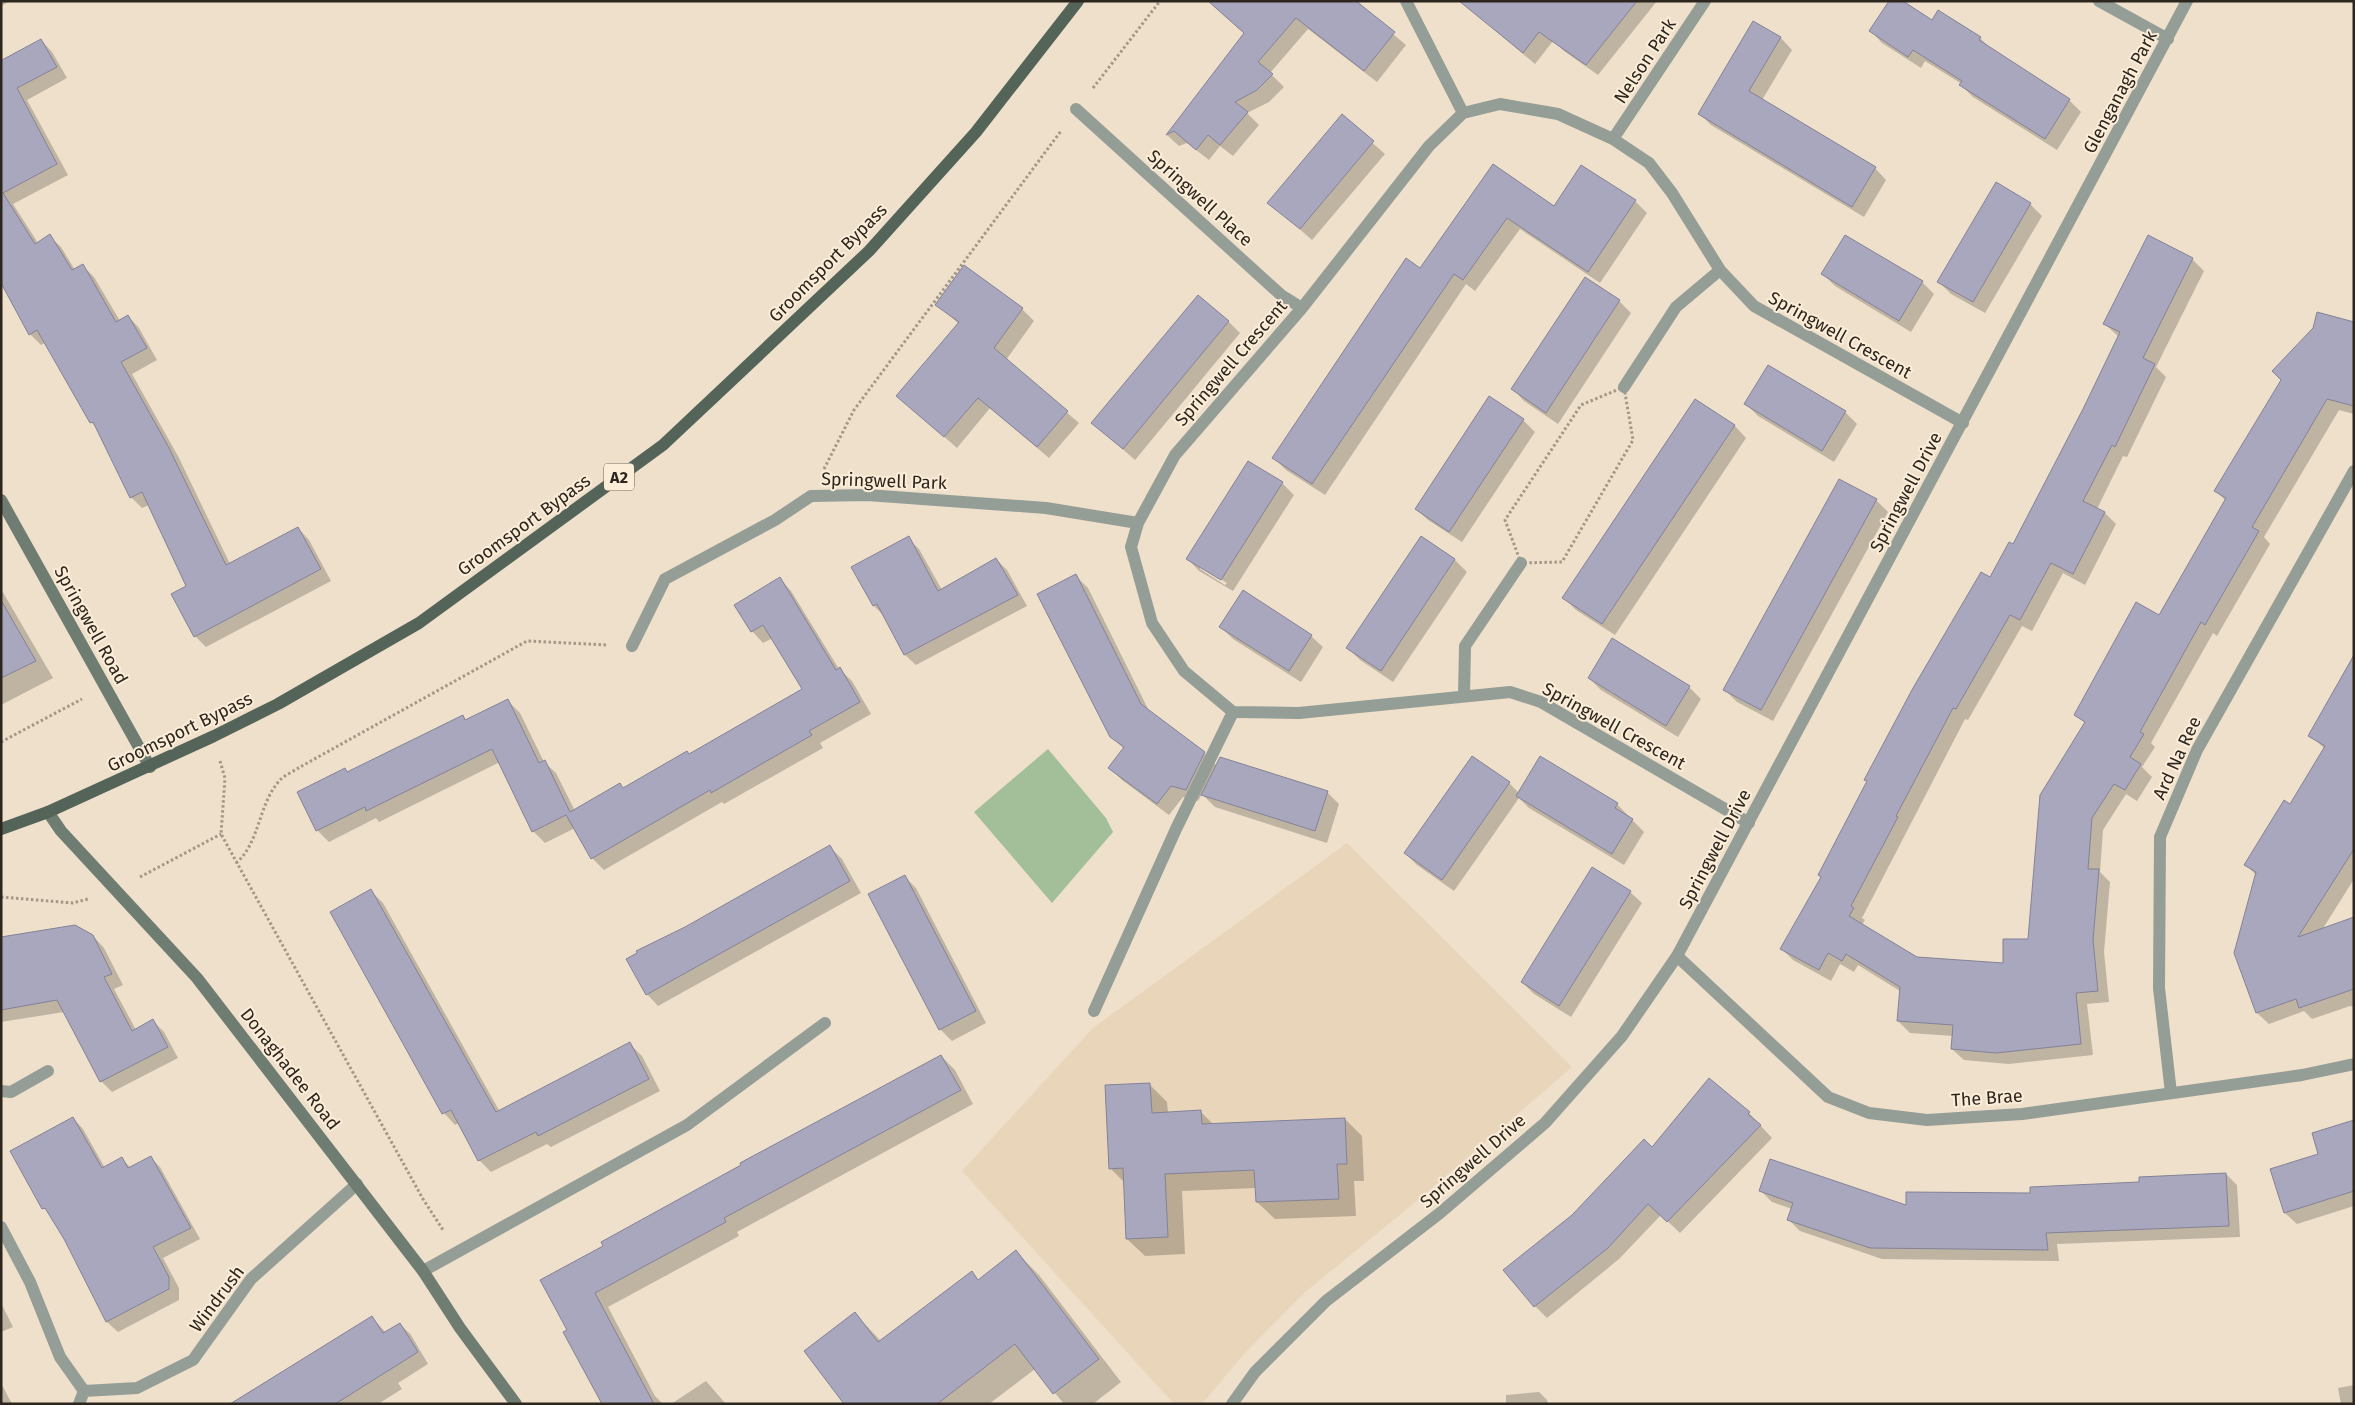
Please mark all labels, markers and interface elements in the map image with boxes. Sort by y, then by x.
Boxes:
street label: Nelson Park [1609,14,1681,108]
street label: Glenganagh Park [2078,26,2162,157]
street label: Springwell Place [1143,145,1257,251]
street label: Groomsport Bypass [764,199,892,327]
street label: Springwell Crescent [1765,287,1916,384]
street label: Springwell Crescent [1170,295,1292,431]
street label: Springwell Drive [1865,428,1947,556]
road number: A2 [604,464,634,491]
street label: Springwell Park [821,468,948,494]
street label: Groomsport Bypass [453,469,595,581]
street label: Springwell Road [49,562,133,688]
street label: Springwell Crescent [1539,678,1690,775]
street label: Groomsport Bypass [104,687,256,777]
street label: Ard Na Ree [2148,713,2206,803]
street label: Springwell Drive [1674,785,1756,913]
street label: Donaghadee Road [236,1004,344,1134]
street label: The Brae [1951,1085,2023,1111]
street label: Springwell Drive [1416,1109,1530,1213]
street label: Windrush [185,1261,249,1337]

